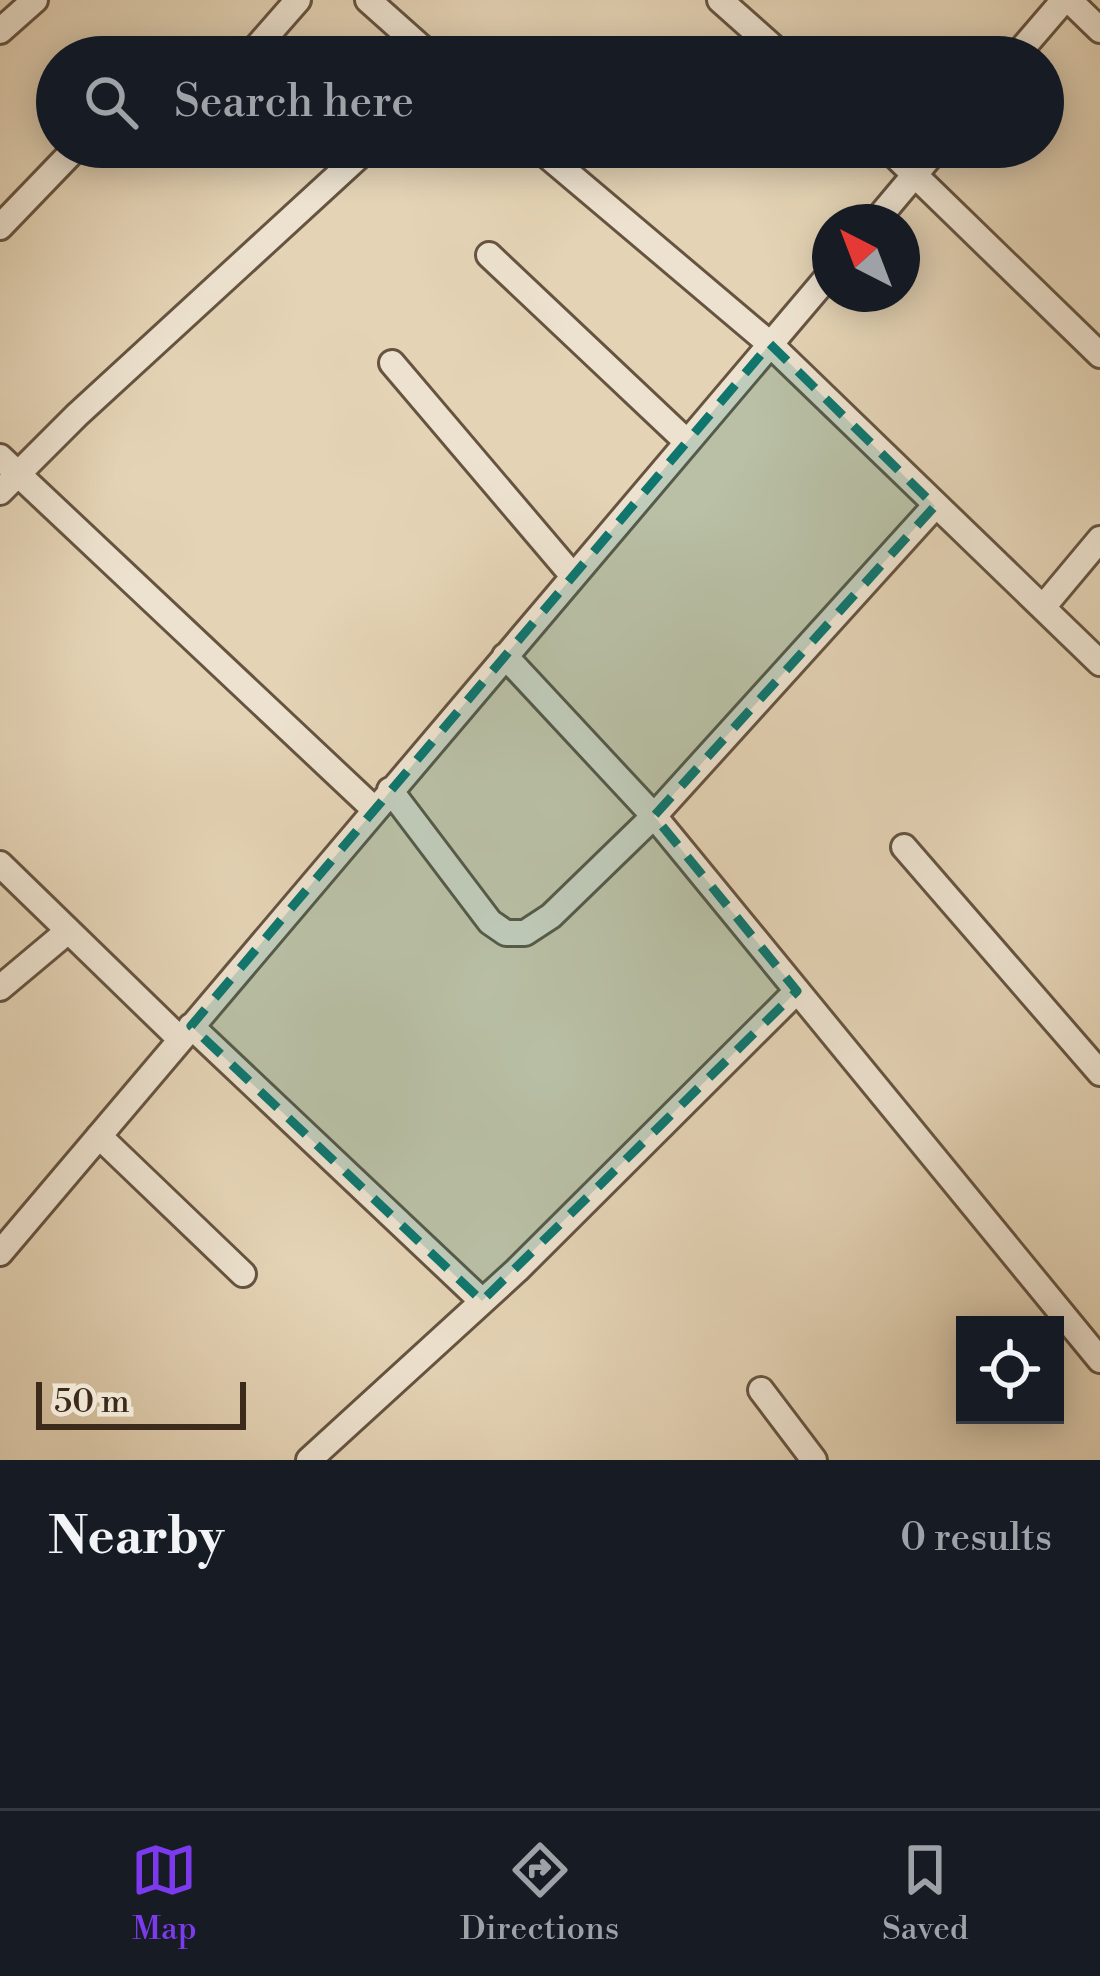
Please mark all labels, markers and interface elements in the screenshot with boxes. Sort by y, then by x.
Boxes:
search box [36,36,1064,168]
icon: search [78,69,144,135]
text: Search here [174,74,414,131]
north arrow [812,204,920,312]
map controls [956,1316,1064,1424]
button: locate [956,1316,1064,1424]
scale bar [36,1376,246,1429]
text: 50 m [54,1382,130,1423]
text: Nearby [48,1506,224,1570]
text: 0 results [900,1514,1052,1563]
tab: Map [131,1837,197,1950]
tab: Directions [460,1837,619,1950]
tab: Saved [882,1837,969,1950]

